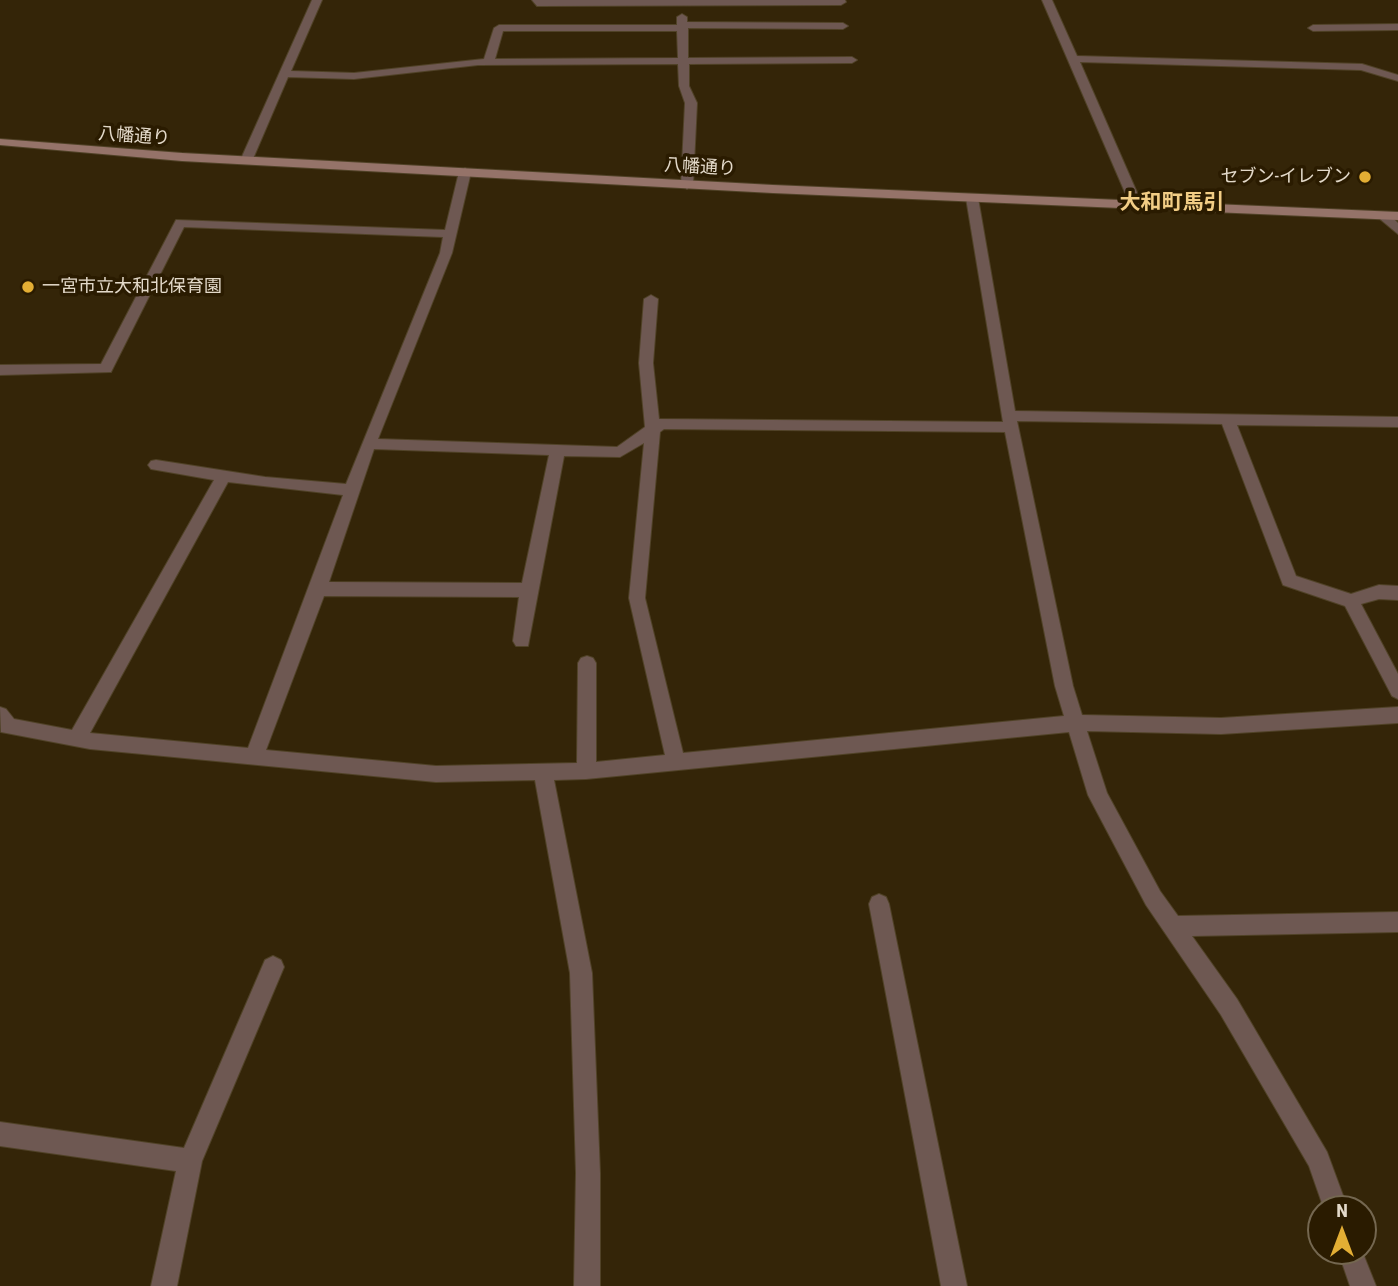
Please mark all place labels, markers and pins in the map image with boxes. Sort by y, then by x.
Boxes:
place label: セブン-イレブン [1221,166,1351,188]
marker: セブン-イレブン [1357,169,1373,185]
place label: 一宮市立大和北保育園 [42,276,222,298]
marker: 一宮市立大和北保育園 [20,279,36,295]

